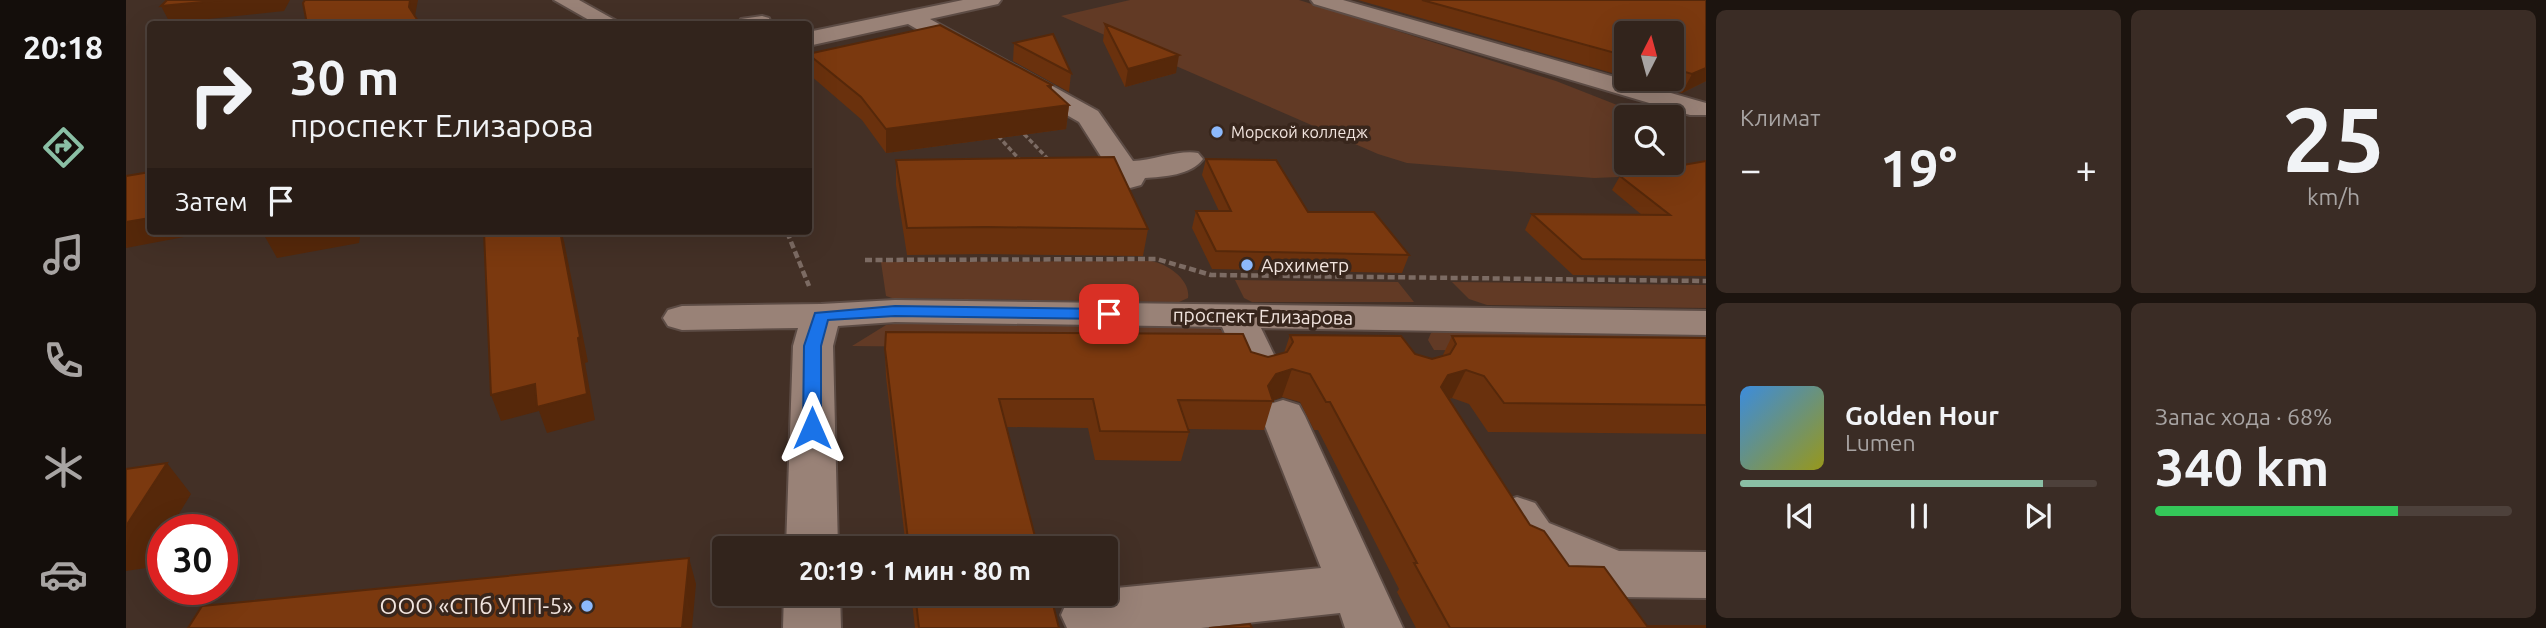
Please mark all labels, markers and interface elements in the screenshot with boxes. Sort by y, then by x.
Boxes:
north arrow [1614,21,1684,91]
map controls [1614,21,1684,175]
text: 20:18 [23,29,103,65]
icon: right [175,49,266,140]
text: 30 m [290,49,399,104]
text: 25 [2282,87,2385,189]
button: search [1614,105,1684,175]
text: Климат [1740,105,1820,130]
text: проспект Елизарова [290,107,594,143]
icon: directions [39,123,88,172]
place label: Морской колледж [1231,123,1368,141]
marker: Морской колледж [1209,124,1225,140]
text: 19° [1880,139,1957,197]
text: − [1740,148,1761,190]
text: + [2076,148,2097,190]
icon: arrive [262,182,300,220]
text: km/h [2307,184,2360,209]
text: Затем [175,187,248,216]
icon: music [39,230,88,279]
place label: Архиметр [1261,254,1349,276]
marker: Архиметр [1239,257,1255,273]
pin [1079,284,1139,344]
icon: arrive [1090,295,1128,333]
street label: проспект Елизарова [1173,303,1353,329]
icon: phone [39,336,88,385]
position arrow [775,391,849,465]
text: Golden Hour [1845,401,1999,430]
text: Запас хода · 68% [2155,404,2332,429]
text: Lumen [1845,430,1916,455]
text: 340 km [2155,438,2329,496]
icon: climate [39,443,88,492]
icon: previous [1781,497,1819,535]
icon: pause [1900,497,1938,535]
icon: next [2019,497,2057,535]
speed limit sign: 30 [147,514,238,605]
icon: car [39,550,88,599]
text: 20:19 · 1 мин · 80 m [799,556,1031,585]
place label: ООО «СПб УПП-5» [380,593,573,618]
marker: ООО «СПб УПП-5» [579,598,595,614]

